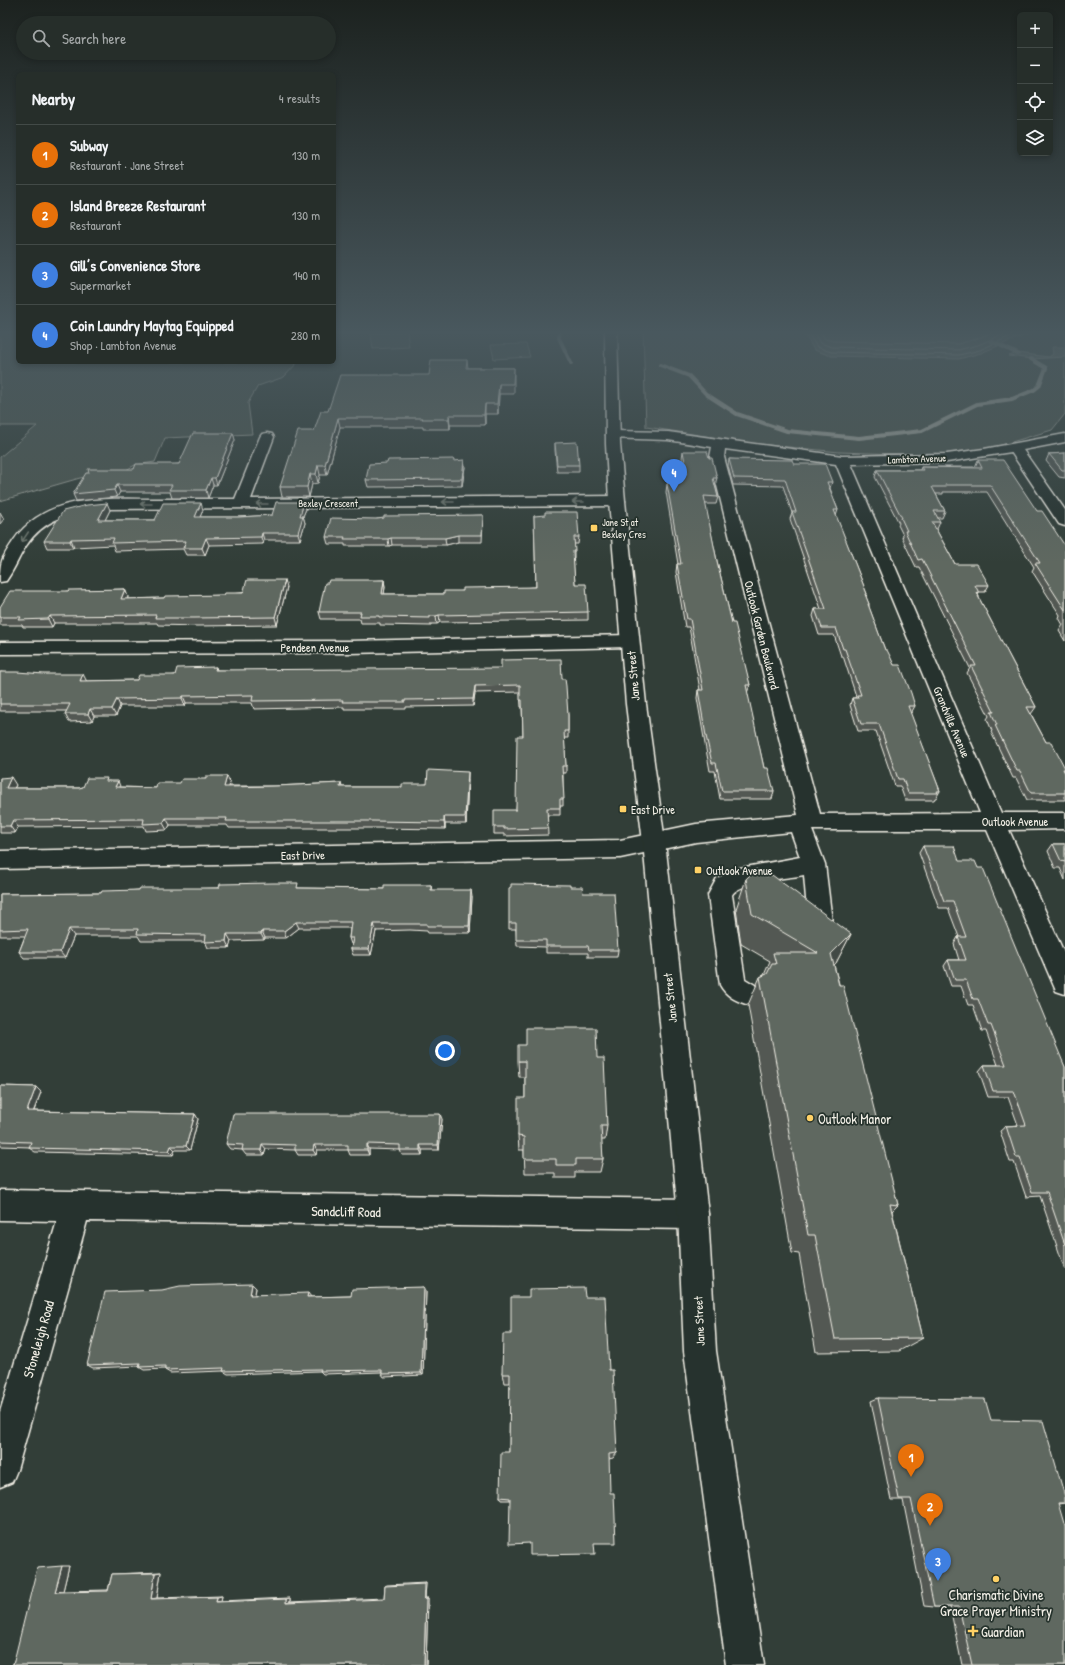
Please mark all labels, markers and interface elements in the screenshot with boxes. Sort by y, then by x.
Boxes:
map controls [1017,12,1053,156]
button: + [1017,12,1053,48]
search box [16,16,336,60]
icon: search [30,27,52,49]
text: Search here [62,28,126,49]
button: − [1017,48,1053,84]
button: locate [1017,84,1053,120]
text: Nearby [32,87,75,110]
text: 4 results [279,89,320,107]
button: layers [1017,120,1053,156]
text: Subway [70,135,108,156]
text: 1 [43,146,47,164]
text: 130 m [292,146,320,164]
text: Restaurant · Jane Street [70,156,184,174]
text: Island Breeze Restaurant [70,195,206,216]
text: 2 [42,206,48,224]
text: 130 m [292,206,320,224]
text: Restaurant [70,216,121,234]
text: Gill’s Convenience Store [70,255,201,276]
text: 3 [42,266,48,284]
text: 140 m [293,266,320,284]
text: Supermarket [70,276,131,294]
text: Coin Laundry Maytag Equipped [70,315,233,336]
text: 4 [43,326,47,344]
text: 280 m [291,326,320,344]
text: Shop · Lambton Avenue [70,336,176,354]
street label: Lambton Avenue [888,451,946,467]
pin: 4 [661,459,687,492]
street label: Bexley Crescent [298,497,358,510]
one-way arrow [442,498,455,506]
one-way arrow [572,498,585,506]
one-way arrow [140,500,153,508]
one-way arrow [256,500,269,507]
place label: Jane St at Bexley Cres [602,516,646,541]
marker: Jane St at Bexley Cres [589,523,599,533]
one-way arrow [21,531,29,542]
street label: Outlook Garden Boulevard [740,579,784,691]
street label: Pendeen Avenue [281,639,350,656]
street label: Jane Street [622,649,644,702]
street label: Grandville Avenue [929,684,975,760]
place label: East Drive [631,801,675,818]
marker: East Drive [618,804,628,814]
street label: Outlook Avenue [982,813,1049,830]
street label: East Drive [281,846,325,864]
place label: Outlook Avenue [706,862,773,879]
marker: Outlook Avenue [693,865,703,875]
street label: Jane Street [659,971,681,1024]
your location [435,1041,455,1061]
place label: Outlook Manor [818,1109,892,1128]
marker: Outlook Manor [805,1113,815,1123]
street label: Sandcliff Road [311,1201,381,1221]
street label: Jane Street [689,1295,709,1346]
street label: Stoneleigh Road [18,1298,59,1380]
pin: 1 [898,1444,924,1477]
pin: 2 [917,1493,943,1526]
pin: 3 [925,1548,951,1581]
marker: Charismatic Divine Grace Prayer Ministry [991,1574,1001,1584]
place label: Charismatic Divine Grace Prayer Ministry [940,1585,1052,1621]
place label: Guardian [981,1622,1025,1641]
marker: Guardian [968,1626,978,1636]

